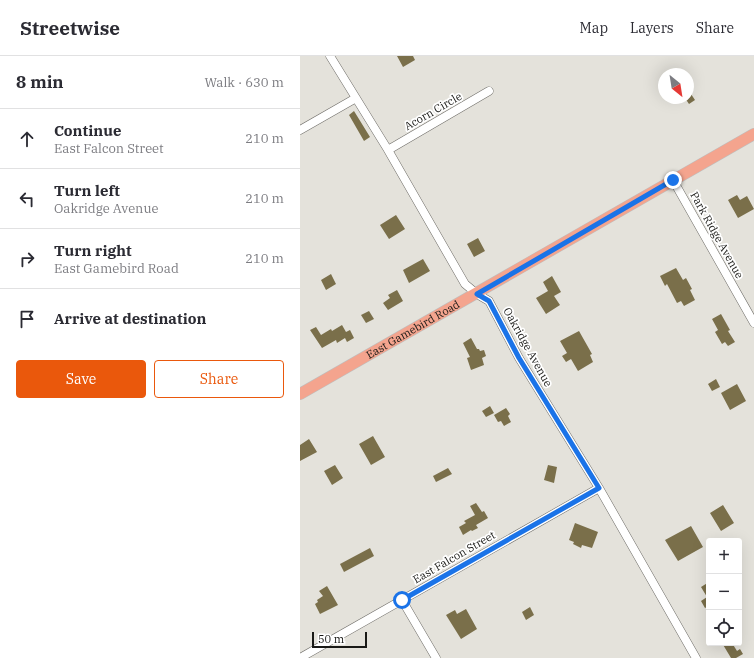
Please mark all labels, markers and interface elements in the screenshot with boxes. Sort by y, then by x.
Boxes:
text: Streetwise [20,16,120,40]
text: Map [580,19,608,37]
text: Layers [630,19,674,37]
text: Share [696,19,734,37]
north arrow [658,68,694,104]
text: 8 min [16,71,64,93]
text: Walk · 630 m [205,74,284,91]
street label: Acorn Circle [402,89,464,133]
text: Continue [54,121,121,140]
icon: ahead [16,128,38,150]
text: 210 m [245,130,284,147]
text: East Falcon Street [54,140,164,157]
route end [664,171,682,189]
text: Turn left [54,181,120,200]
icon: left [16,188,38,210]
street label: Park Ridge Avenue [687,189,747,281]
text: 210 m [245,190,284,207]
text: Oakridge Avenue [54,200,158,217]
text: Turn right [54,241,132,260]
icon: right [16,248,38,270]
text: 210 m [245,250,284,267]
text: East Gamebird Road [54,260,179,277]
street label: East Gamebird Road [363,297,462,362]
street label: Oakridge Avenue [500,305,556,389]
icon: arrive [16,308,38,330]
text: Arrive at destination [54,309,206,328]
button: Save [16,360,146,398]
button: Share [154,360,284,398]
street label: East Falcon Street [410,528,498,586]
map controls [706,538,742,646]
button: + [706,538,742,574]
button: − [706,574,742,610]
route start [393,591,411,609]
button: locate [706,610,742,646]
scale bar [312,630,367,649]
text: 50 m [318,632,344,646]

